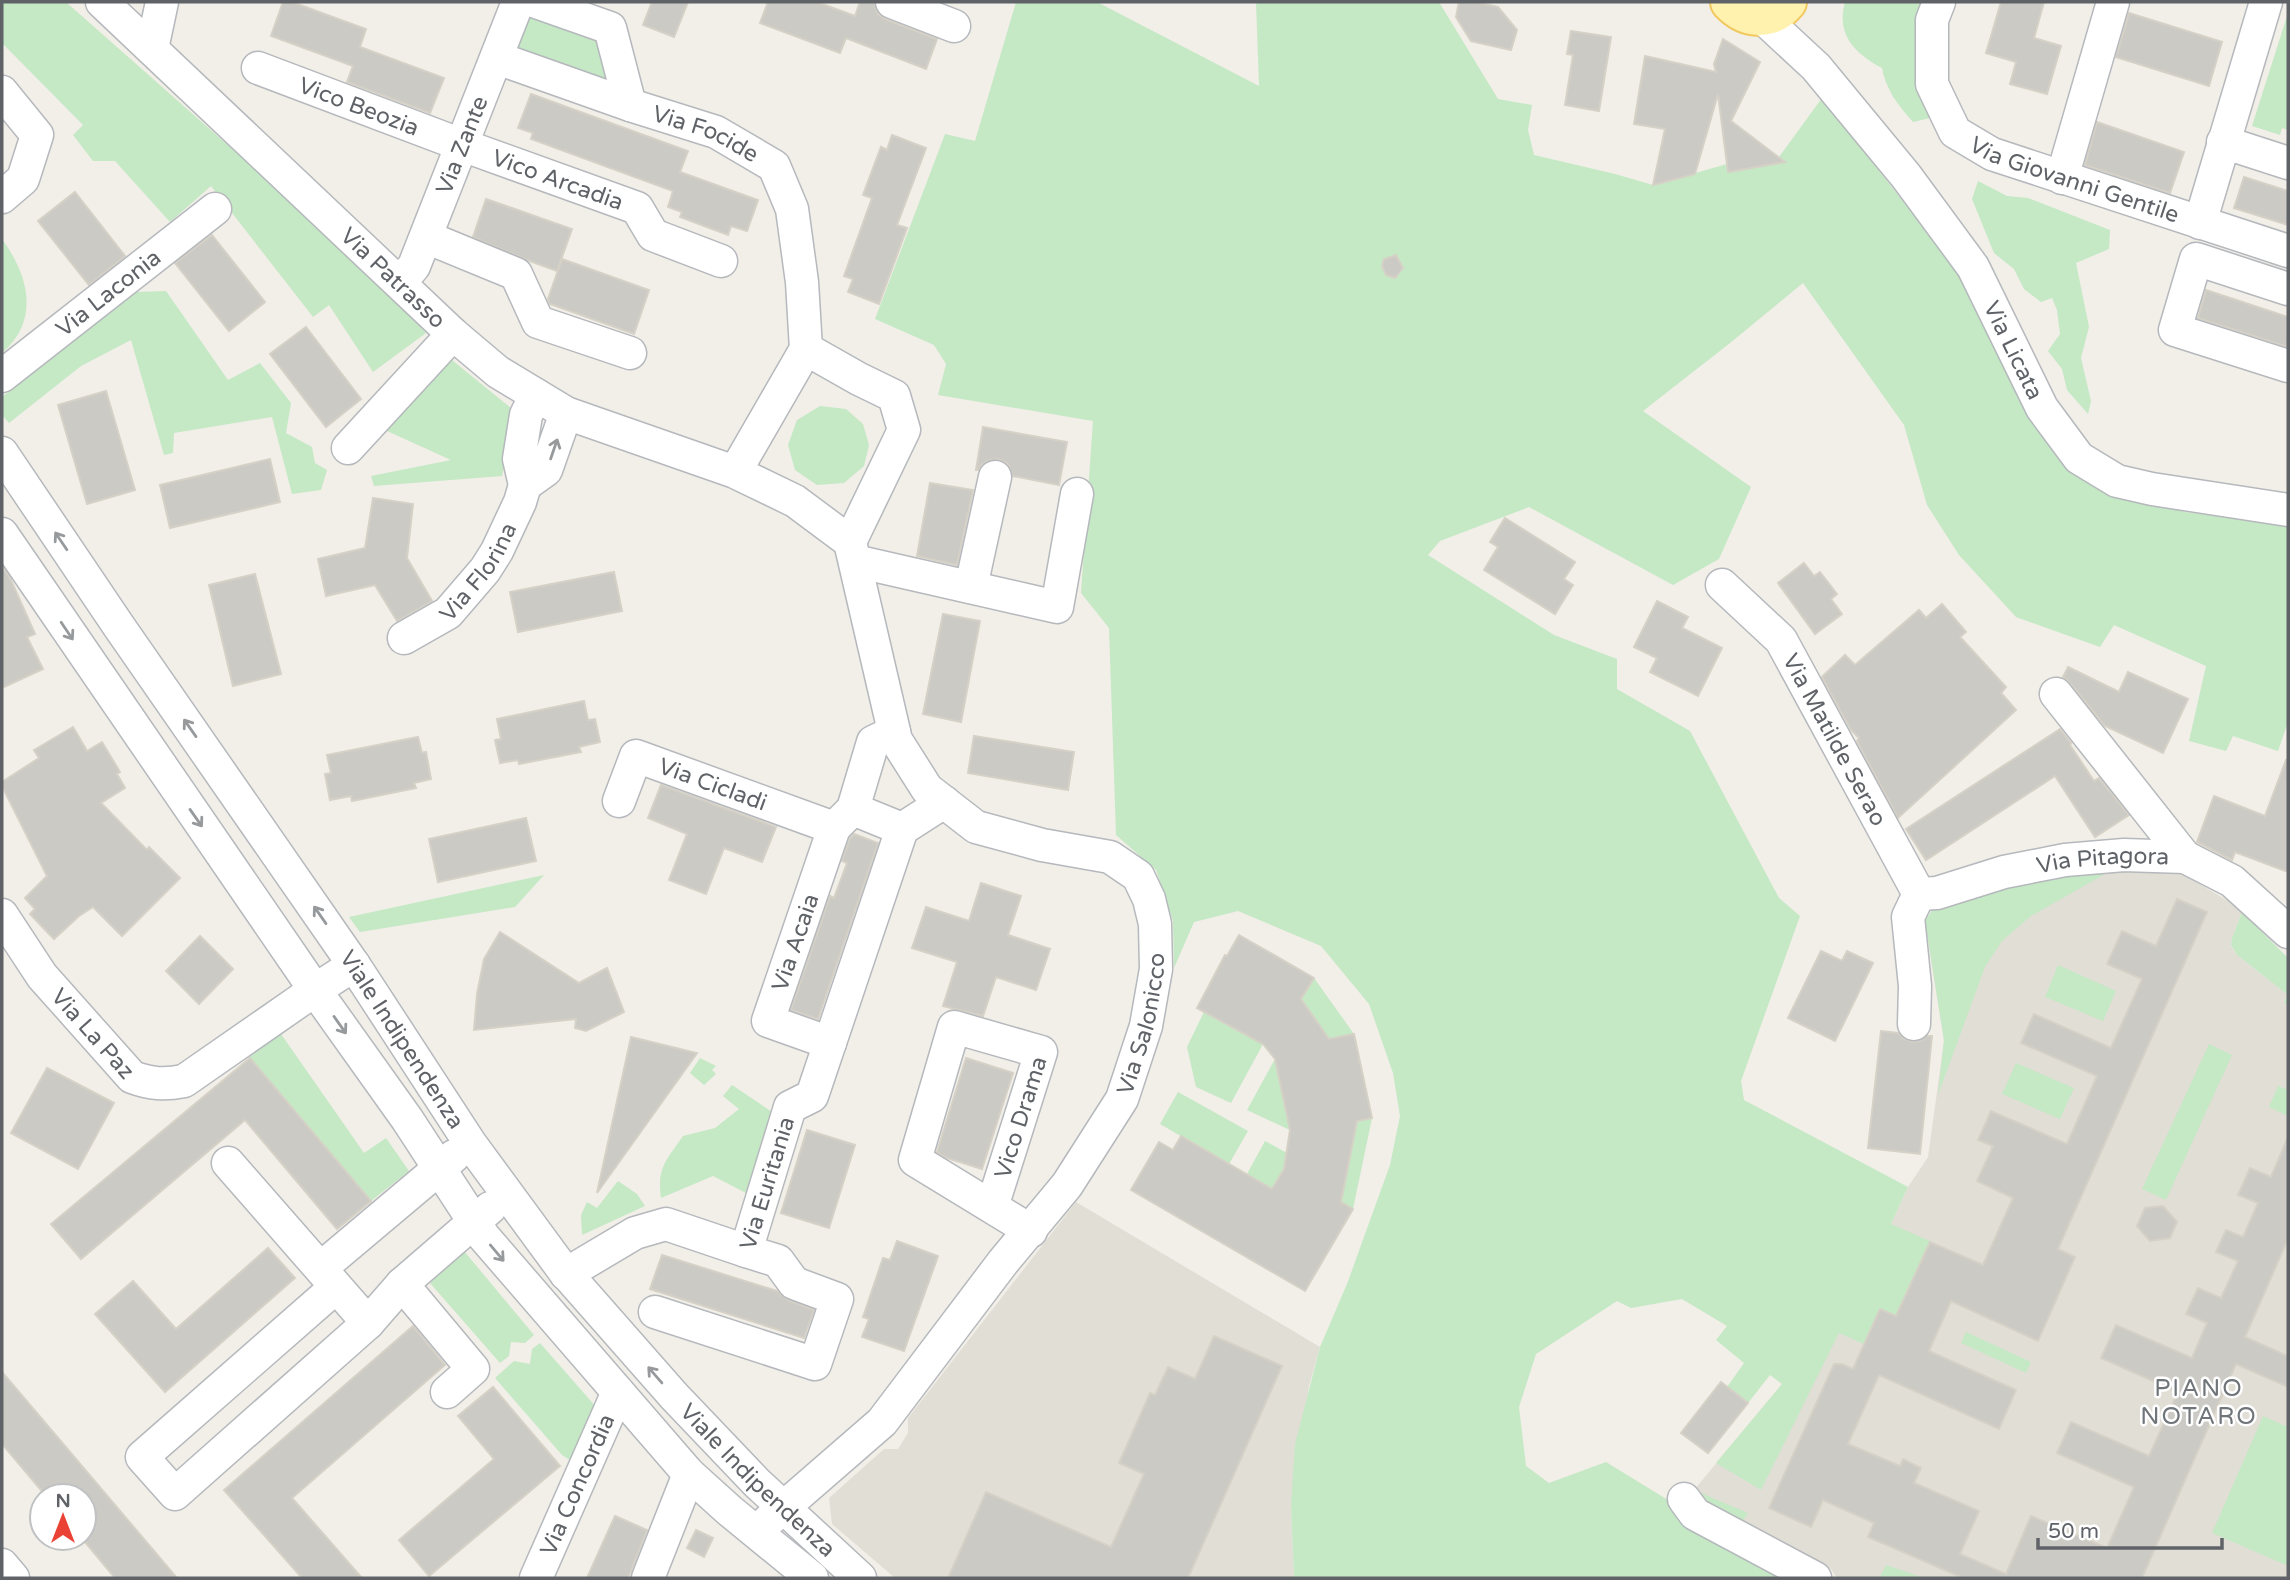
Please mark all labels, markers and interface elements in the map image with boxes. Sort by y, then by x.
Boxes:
street label: Vico Beozia [295,72,423,143]
street label: Via Zante [431,92,495,199]
street label: Via Focide [649,100,763,169]
street label: Via Giovanni Gentile [1964,131,2183,229]
street label: Vico Arcadia [488,144,627,217]
street label: Via Patrasso [334,222,451,335]
street label: Via Laconia [51,244,167,343]
street label: Via Licata [1977,297,2049,404]
one-way arrow [549,439,561,461]
street label: Via Florina [434,518,523,628]
one-way arrow [54,532,68,551]
one-way arrow [60,621,74,640]
street label: Via Matilde Serao [1776,649,1892,831]
one-way arrow [183,719,197,738]
street label: Via Cicladi [655,752,771,817]
one-way arrow [189,808,203,827]
street label: Via Pitagora [2034,842,2170,880]
street label: Via Acaia [766,890,825,995]
one-way arrow [313,906,327,925]
street label: Viale Indipendenza [333,945,470,1134]
street label: Via Salonicco [1111,953,1171,1098]
street label: Via La Paz [45,983,140,1085]
one-way arrow [333,1015,347,1034]
street label: Vico Drama [989,1053,1054,1182]
street label: Via Euritania [734,1113,801,1253]
one-way arrow [489,1243,505,1261]
one-way arrow [647,1366,663,1384]
district label: PIANO NOTARO [2140,1374,2258,1431]
street label: Viale Indipendenza [674,1398,841,1563]
street label: Via Concordia [535,1410,621,1560]
north arrow [28,1482,98,1552]
text: N [55,1490,71,1512]
scale bar [2038,1506,2222,1550]
text: 50 m [2048,1519,2099,1544]

